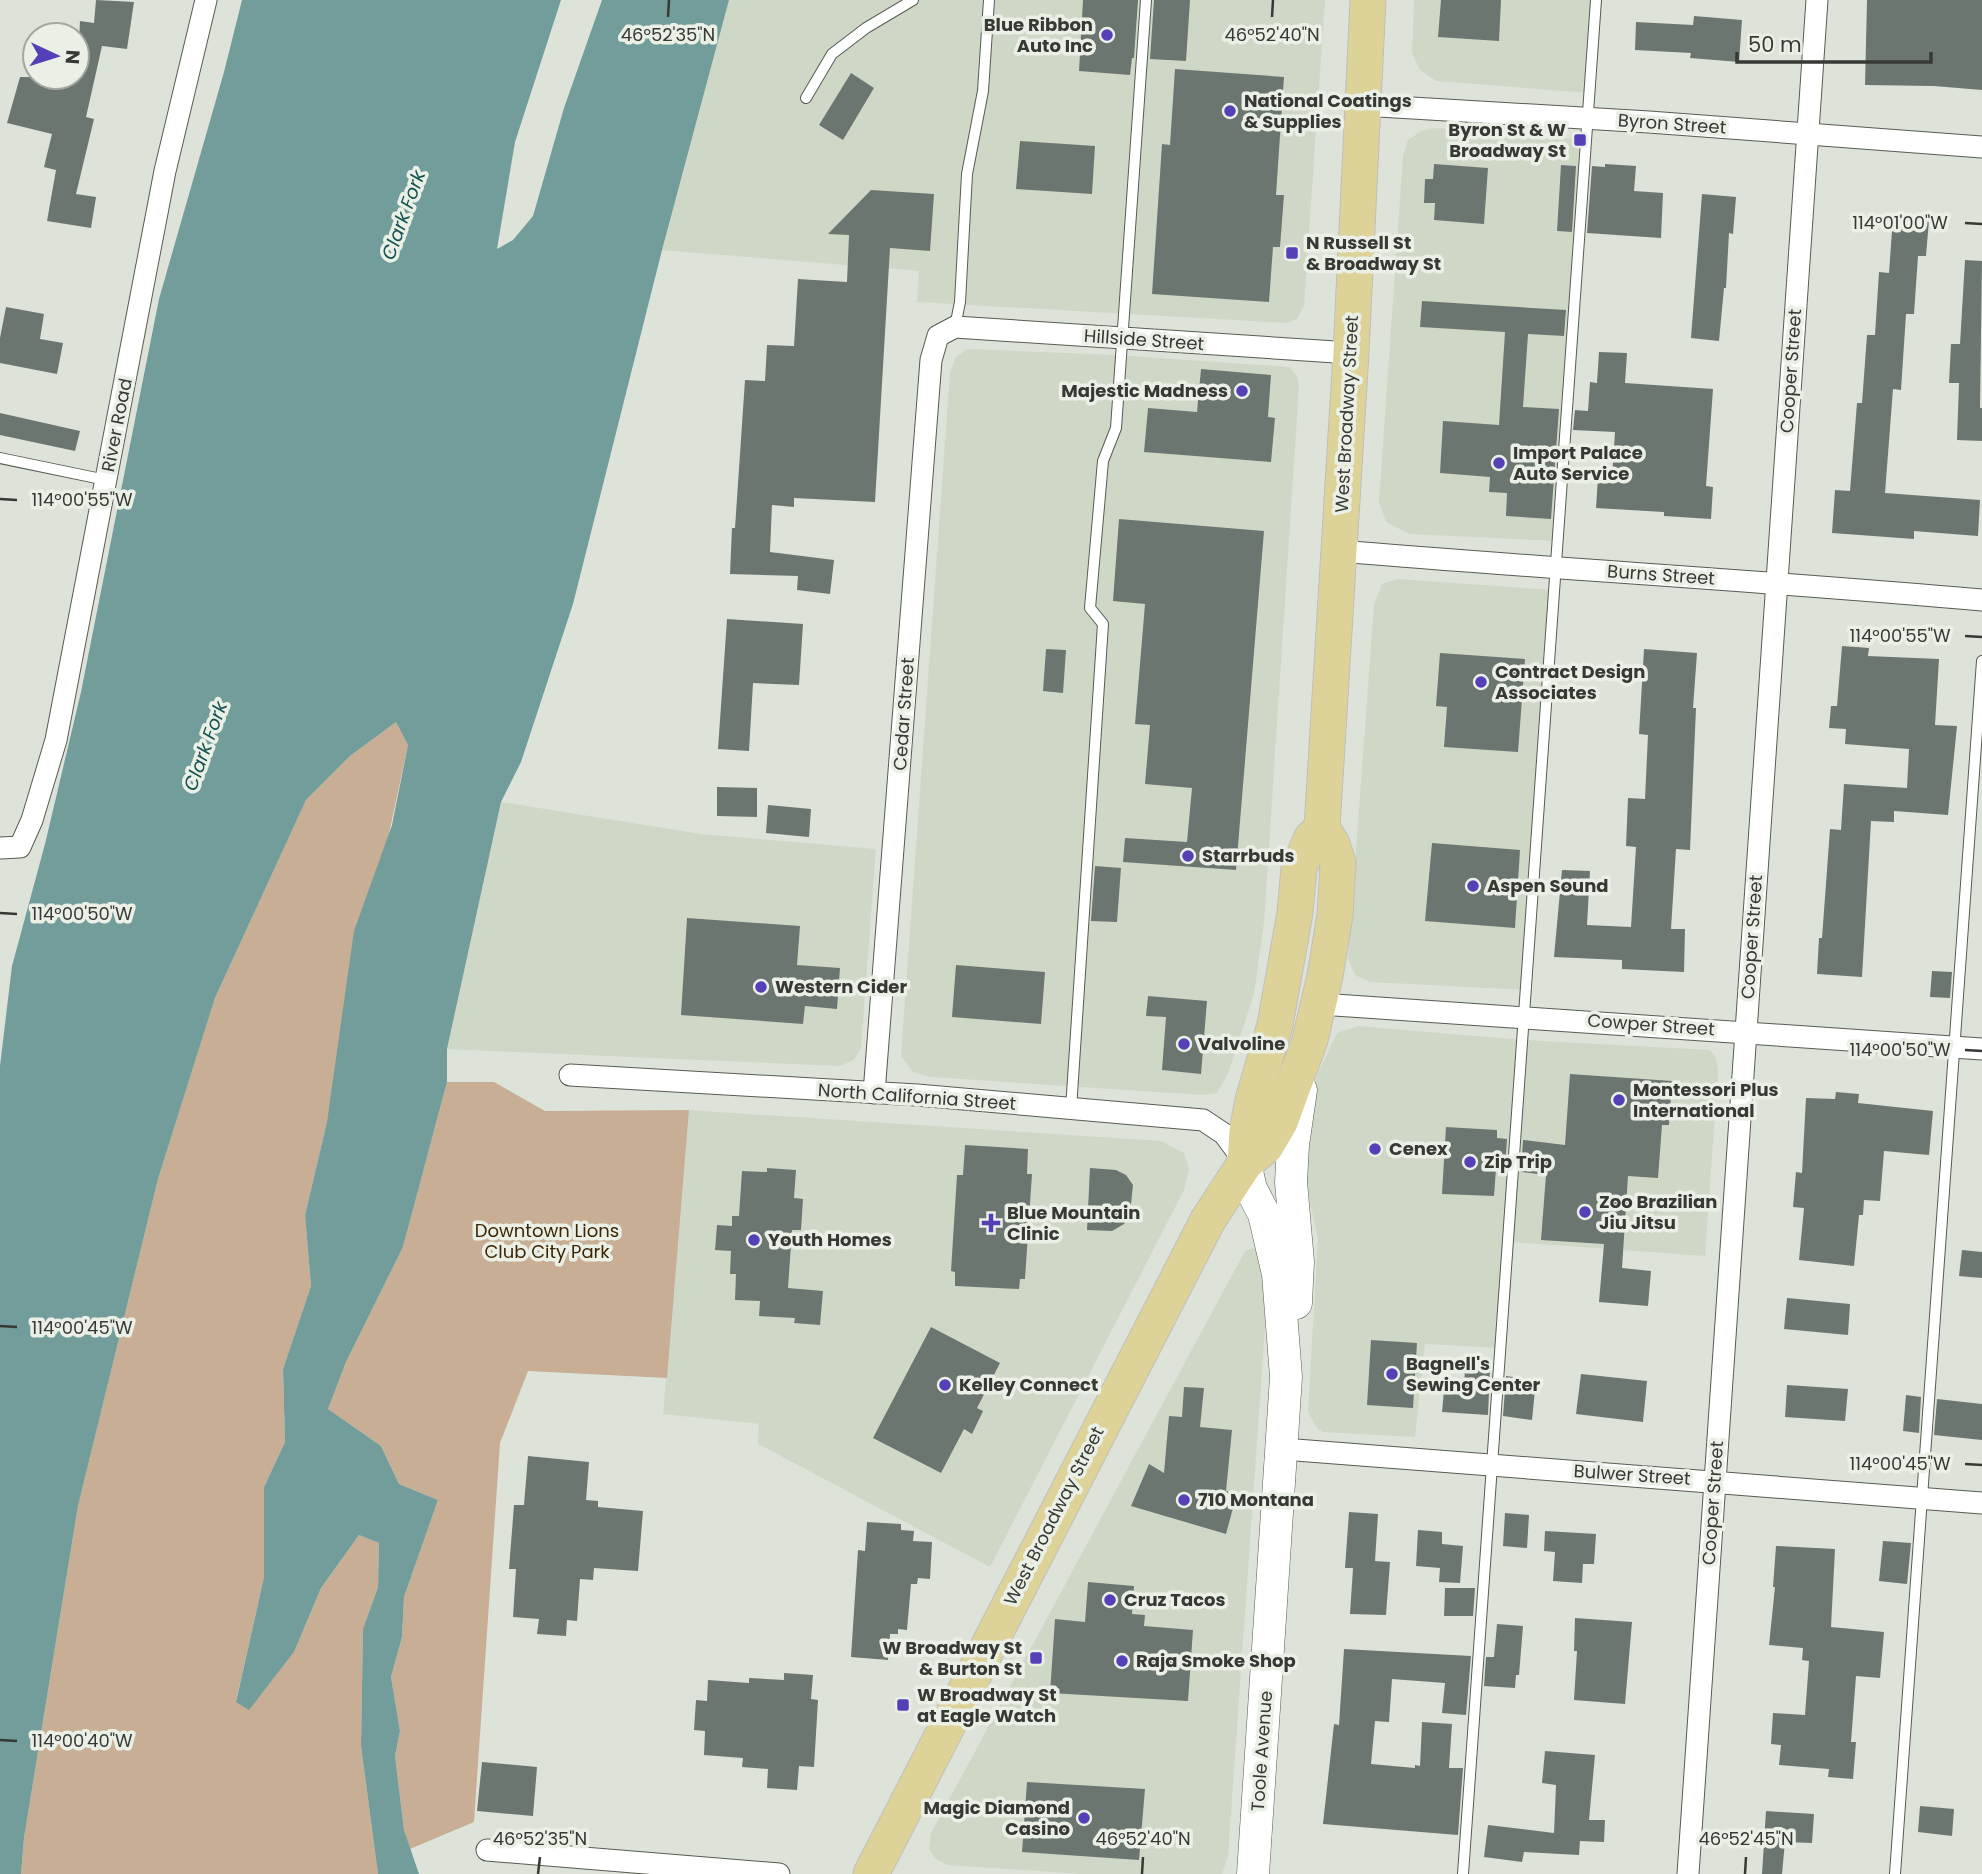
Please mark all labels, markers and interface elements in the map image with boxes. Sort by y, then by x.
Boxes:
place label: Blue Ribbon Auto Inc [984,12,1093,58]
north arrow [21,21,91,91]
scale bar [1737,21,1931,65]
text: 46°52'35"N [621,22,715,47]
text: 46°52'40"N [1224,22,1320,47]
marker: Blue Ribbon Auto Inc [1099,27,1115,43]
text: 50 m [1748,30,1802,59]
text: N [58,49,86,65]
place label: National Coatings & Supplies [1244,88,1412,134]
marker: National Coatings & Supplies [1222,103,1238,119]
street label: Byron Street [1617,107,1727,140]
place label: Byron St & W Broadway St [1448,117,1566,163]
marker: Byron St & W Broadway St [1572,132,1588,148]
water label: Clark Fork [375,166,433,264]
text: 114°01'00"W [1852,210,1948,235]
place label: N Russell St & Broadway St [1306,230,1441,276]
marker: N Russell St & Broadway St [1284,245,1300,261]
street label: Cooper Street [1774,308,1807,434]
street label: West Broadway Street [1329,315,1364,513]
street label: Hillside Street [1083,323,1205,356]
street label: River Road [95,376,138,474]
place label: Majestic Madness [1061,378,1228,403]
marker: Majestic Madness [1234,383,1250,399]
place label: Import Palace Auto Service [1513,440,1643,486]
marker: Import Palace Auto Service [1491,455,1507,471]
text: 114°00'55"W [31,487,133,512]
street label: Burns Street [1606,558,1716,591]
text: 114°00'55"W [1849,623,1951,648]
street label: Cedar Street [887,656,920,772]
place label: Contract Design Associates [1495,659,1645,705]
marker: Contract Design Associates [1473,674,1489,690]
water label: Clark Fork [177,697,235,795]
place label: Starrbuds [1202,843,1295,868]
marker: Starrbuds [1180,848,1196,864]
place label: Aspen Sound [1487,873,1609,898]
street label: Cooper Street [1735,874,1768,1000]
marker: Aspen Sound [1465,878,1481,894]
text: 114°00'50"W [31,901,133,926]
place label: Western Cider [775,974,907,999]
marker: Western Cider [753,979,769,995]
street label: Cowper Street [1586,1008,1716,1041]
place label: Valvoline [1198,1031,1285,1056]
marker: Valvoline [1176,1036,1192,1052]
text: 114°00'50"W [1849,1037,1951,1062]
street label: North California Street [817,1077,1017,1116]
place label: Montessori Plus International [1633,1077,1779,1123]
marker: Montessori Plus International [1611,1092,1627,1108]
place label: Cenex [1389,1136,1448,1161]
marker: Cenex [1367,1141,1383,1157]
place label: Zip Trip [1484,1149,1552,1174]
marker: Zip Trip [1462,1154,1478,1170]
place label: Zoo Brazilian Jiu Jitsu [1599,1189,1717,1235]
place label: Blue Mountain Clinic [1007,1200,1140,1246]
marker: Zoo Brazilian Jiu Jitsu [1577,1204,1593,1220]
marker: Blue Mountain Clinic [981,1213,1001,1233]
park label: Downtown Lions Club City Park [475,1218,619,1264]
place label: Youth Homes [768,1227,892,1252]
marker: Youth Homes [746,1232,762,1248]
text: 114°00'45"W [31,1315,133,1340]
place label: Bagnell's Sewing Center [1406,1351,1541,1397]
marker: Bagnell's Sewing Center [1384,1366,1400,1382]
place label: Kelley Connect [959,1372,1098,1397]
marker: Kelley Connect [937,1377,953,1393]
street label: West Broadway Street [998,1422,1110,1610]
street label: Cooper Street [1696,1440,1729,1566]
text: 114°00'45"W [1849,1451,1951,1476]
street label: Bulwer Street [1573,1458,1691,1491]
place label: 710 Montana [1198,1487,1314,1512]
marker: 710 Montana [1176,1492,1192,1508]
place label: Cruz Tacos [1124,1587,1226,1612]
marker: Cruz Tacos [1102,1592,1118,1608]
place label: W Broadway St & Burton St [882,1635,1022,1681]
place label: Raja Smoke Shop [1136,1648,1296,1673]
marker: W Broadway St & Burton St [1028,1650,1044,1666]
marker: Raja Smoke Shop [1114,1653,1130,1669]
place label: W Broadway St at Eagle Watch [917,1682,1057,1728]
street label: Toole Avenue [1245,1690,1278,1812]
marker: W Broadway St at Eagle Watch [895,1697,911,1713]
text: 114°00'40"W [31,1728,133,1753]
place label: Magic Diamond Casino [924,1795,1070,1841]
marker: Magic Diamond Casino [1076,1810,1092,1826]
text: 46°52'35"N [493,1826,587,1851]
text: 46°52'40"N [1095,1826,1191,1851]
text: 46°52'45"N [1698,1826,1794,1851]

